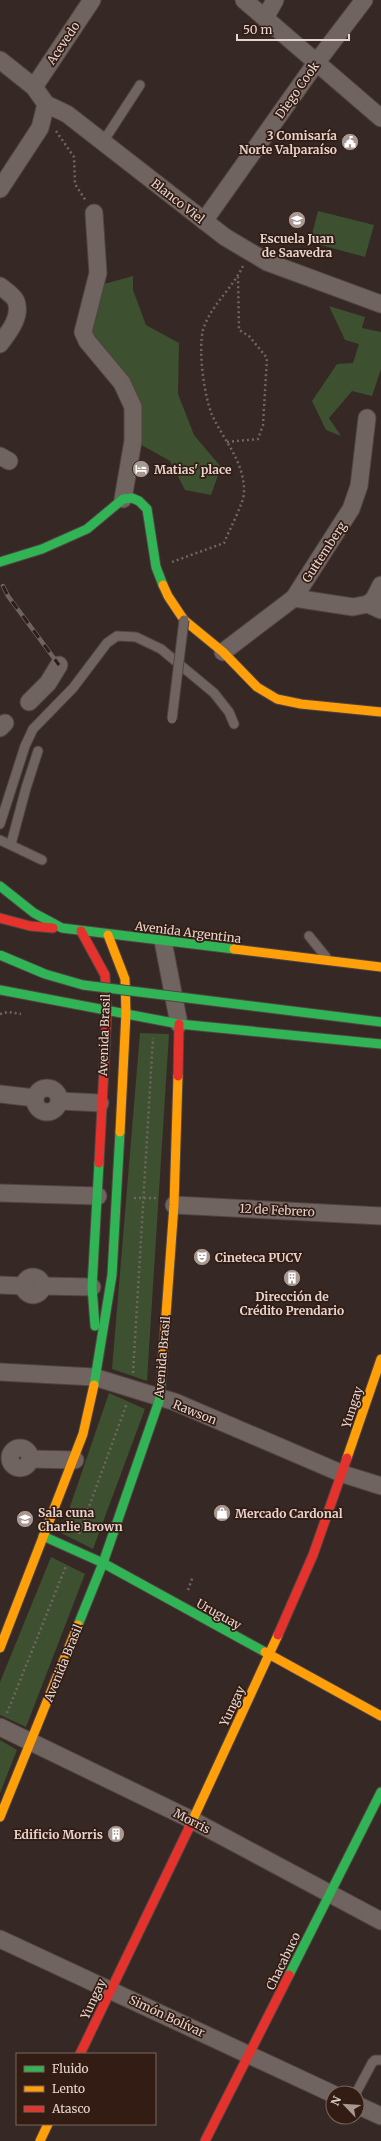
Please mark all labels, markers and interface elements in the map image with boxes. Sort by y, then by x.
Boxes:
scale bar [237,16,349,42]
street label: Acevedo [43,19,83,68]
text: 50 m [243,22,272,37]
street label: Diego Cook [272,58,322,121]
place label: 3 Comisaría Norte Valparaíso [239,128,337,157]
public building icon: 3 Comisaría Norte Valparaíso [340,132,360,152]
street label: Blanco Viel [148,176,208,227]
school or university icon: Escuela Juan de Saavedra [287,210,307,230]
place label: Escuela Juan de Saavedra [260,231,334,260]
hotel icon: Matias' place [131,459,151,479]
place label: Matias' place [154,462,232,477]
street label: Guttemberg [299,518,350,585]
street label: Avenida Argentina [133,918,243,946]
street label: Avenida Brasil [95,993,113,1077]
street label: 12 de Febrero [239,1201,315,1219]
theatre icon: Cineteca PUCV [192,1247,212,1267]
place label: Cineteca PUCV [215,1250,302,1265]
building icon: Dirección de Crédito Prendario [282,1268,302,1288]
place label: Dirección de Crédito Prendario [240,1289,344,1318]
street label: Avenida Brasil [151,1315,173,1400]
street label: Yungay [338,1384,366,1431]
street label: Rawson [171,1396,219,1428]
shop icon: Mercado Cardonal [212,1503,232,1523]
place label: Sala cuna Charlie Brown [38,1505,123,1534]
place label: Mercado Cardonal [235,1506,343,1521]
school or university icon: Sala cuna Charlie Brown [15,1509,35,1529]
street label: Uruguay [194,1595,244,1633]
street label: Avenida Brasil [40,1622,85,1705]
street label: Yungay [216,1683,248,1730]
street label: Morris [171,1805,213,1837]
building icon: Edificio Morris [106,1824,126,1844]
place label: Edificio Morris [14,1827,103,1842]
street label: Chacabuco [263,1930,303,1992]
street label: Yungay [77,1976,109,2023]
street label: Simón Bolívar [127,1992,208,2040]
legend [16,2053,156,2125]
text: Fluido [52,2061,89,2076]
text: Lento [52,2081,85,2096]
north arrow [325,2085,365,2125]
text: N [328,2094,344,2108]
text: Atasco [51,2101,90,2116]

